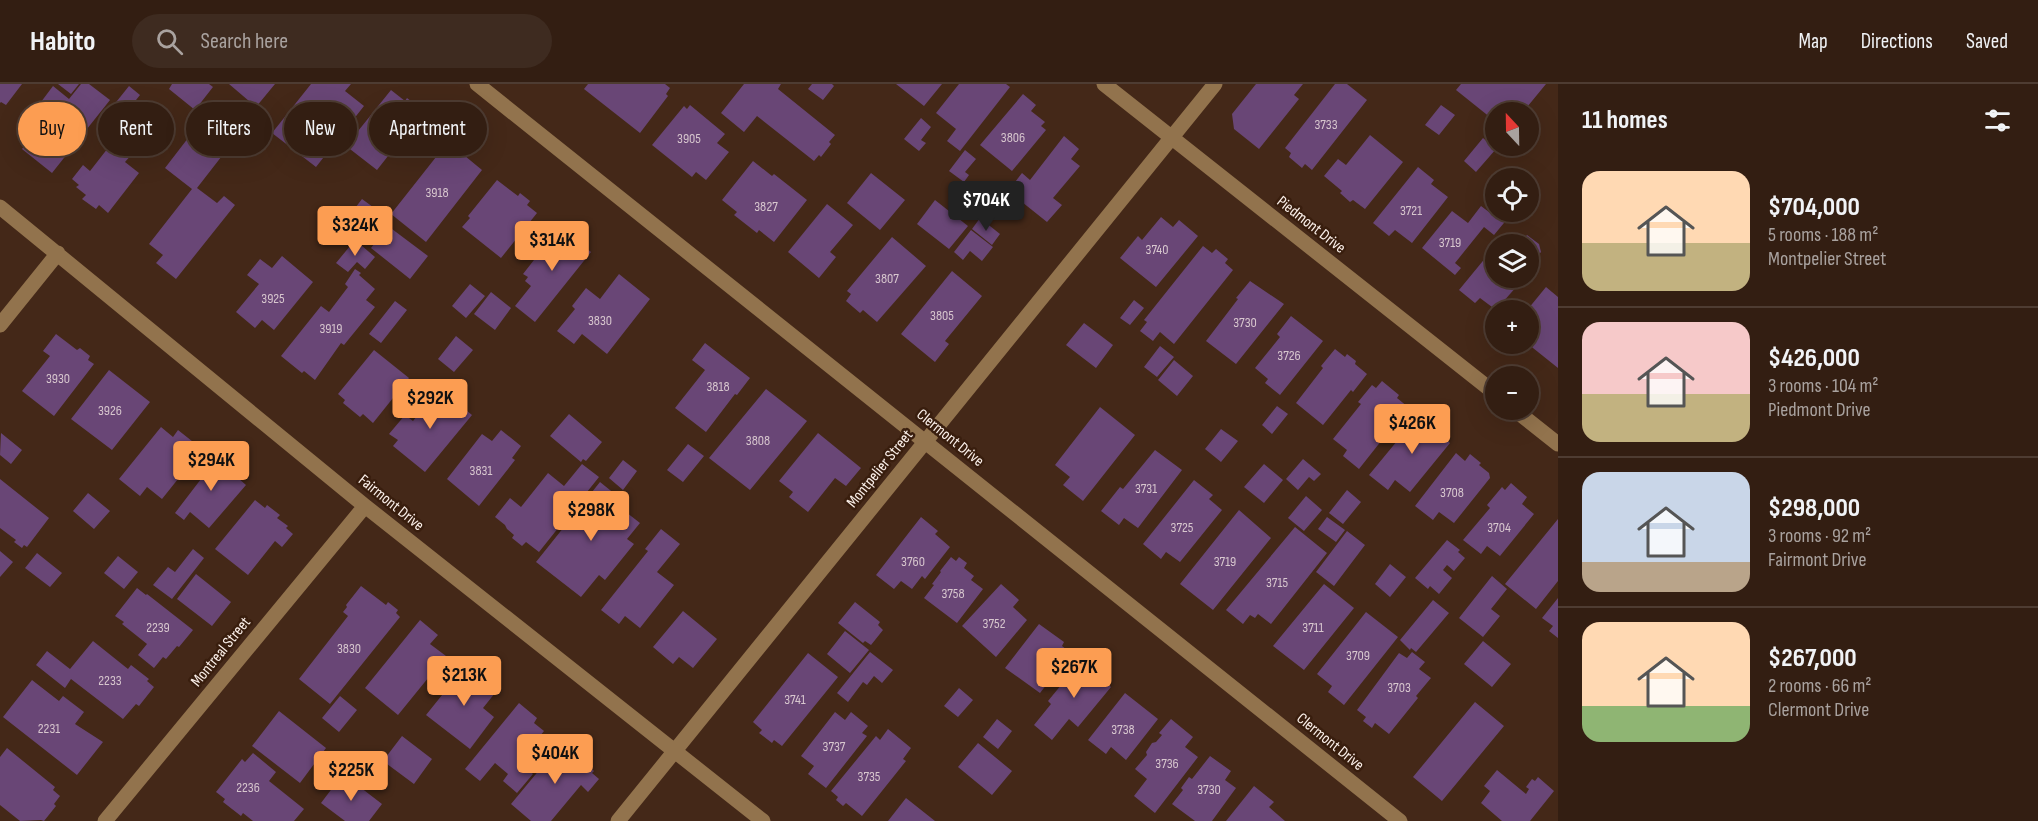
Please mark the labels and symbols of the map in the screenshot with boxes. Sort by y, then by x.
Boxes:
north arrow [1485,102,1539,156]
house number: 3733 [1314,116,1338,133]
house number: 3806 [1001,129,1025,146]
house number: 3905 [677,130,701,147]
pin: $704K [944,181,1028,232]
house number: 3918 [425,184,449,201]
street label: Piedmont Drive [1273,192,1349,258]
house number: 3827 [754,198,778,215]
house number: 3721 [1400,202,1422,219]
pin: $324K [313,206,397,257]
pin: $314K [510,221,594,272]
house number: 3719 [1439,234,1461,251]
house number: 3740 [1146,241,1168,258]
house number: 3807 [875,270,899,287]
house number: 3925 [261,290,285,307]
house number: 3805 [930,307,954,324]
house number: 3830 [588,312,612,329]
house number: 3730 [1233,314,1257,331]
house number: 3919 [319,320,343,337]
house number: 3726 [1277,347,1301,364]
house number: 3930 [46,370,70,387]
house number: 3818 [706,378,730,395]
pin: $292K [388,379,472,430]
house number: 3926 [98,402,122,419]
pin: $426K [1370,404,1454,455]
street label: Clermont Drive [913,405,987,471]
street label: Montpelier Street [843,426,917,512]
house number: 3808 [746,432,770,449]
pin: $294K [169,441,253,492]
house number: 3831 [470,462,492,479]
street label: Fairmont Drive [354,471,428,535]
house number: 3731 [1135,480,1157,497]
house number: 3708 [1440,484,1464,501]
pin: $298K [549,491,633,542]
house number: 3725 [1171,519,1194,536]
house number: 3704 [1487,519,1511,536]
house number: 3760 [901,553,925,570]
house number: 3719 [1214,553,1236,570]
house number: 3715 [1266,574,1288,591]
house number: 3758 [941,585,965,602]
street label: Montreal Street [187,613,255,691]
house number: 3752 [983,615,1006,632]
house number: 2239 [146,619,170,636]
house number: 3711 [1302,619,1324,636]
house number: 3830 [337,640,361,657]
house number: 3709 [1346,647,1370,664]
pin: $267K [1032,648,1116,699]
pin: $213K [422,656,506,707]
house number: 2233 [98,672,122,689]
house number: 3703 [1387,679,1411,696]
house number: 3741 [784,691,806,708]
street label: Clermont Drive [1293,709,1367,775]
house number: 2231 [38,720,60,737]
house number: 3738 [1111,721,1135,738]
pin: $404K [513,734,597,785]
house number: 3737 [823,738,846,755]
pin: $225K [309,751,393,802]
house number: 3736 [1155,755,1179,772]
house number: 3735 [858,768,881,785]
house number: 2236 [236,779,260,796]
house number: 3730 [1197,781,1221,798]

